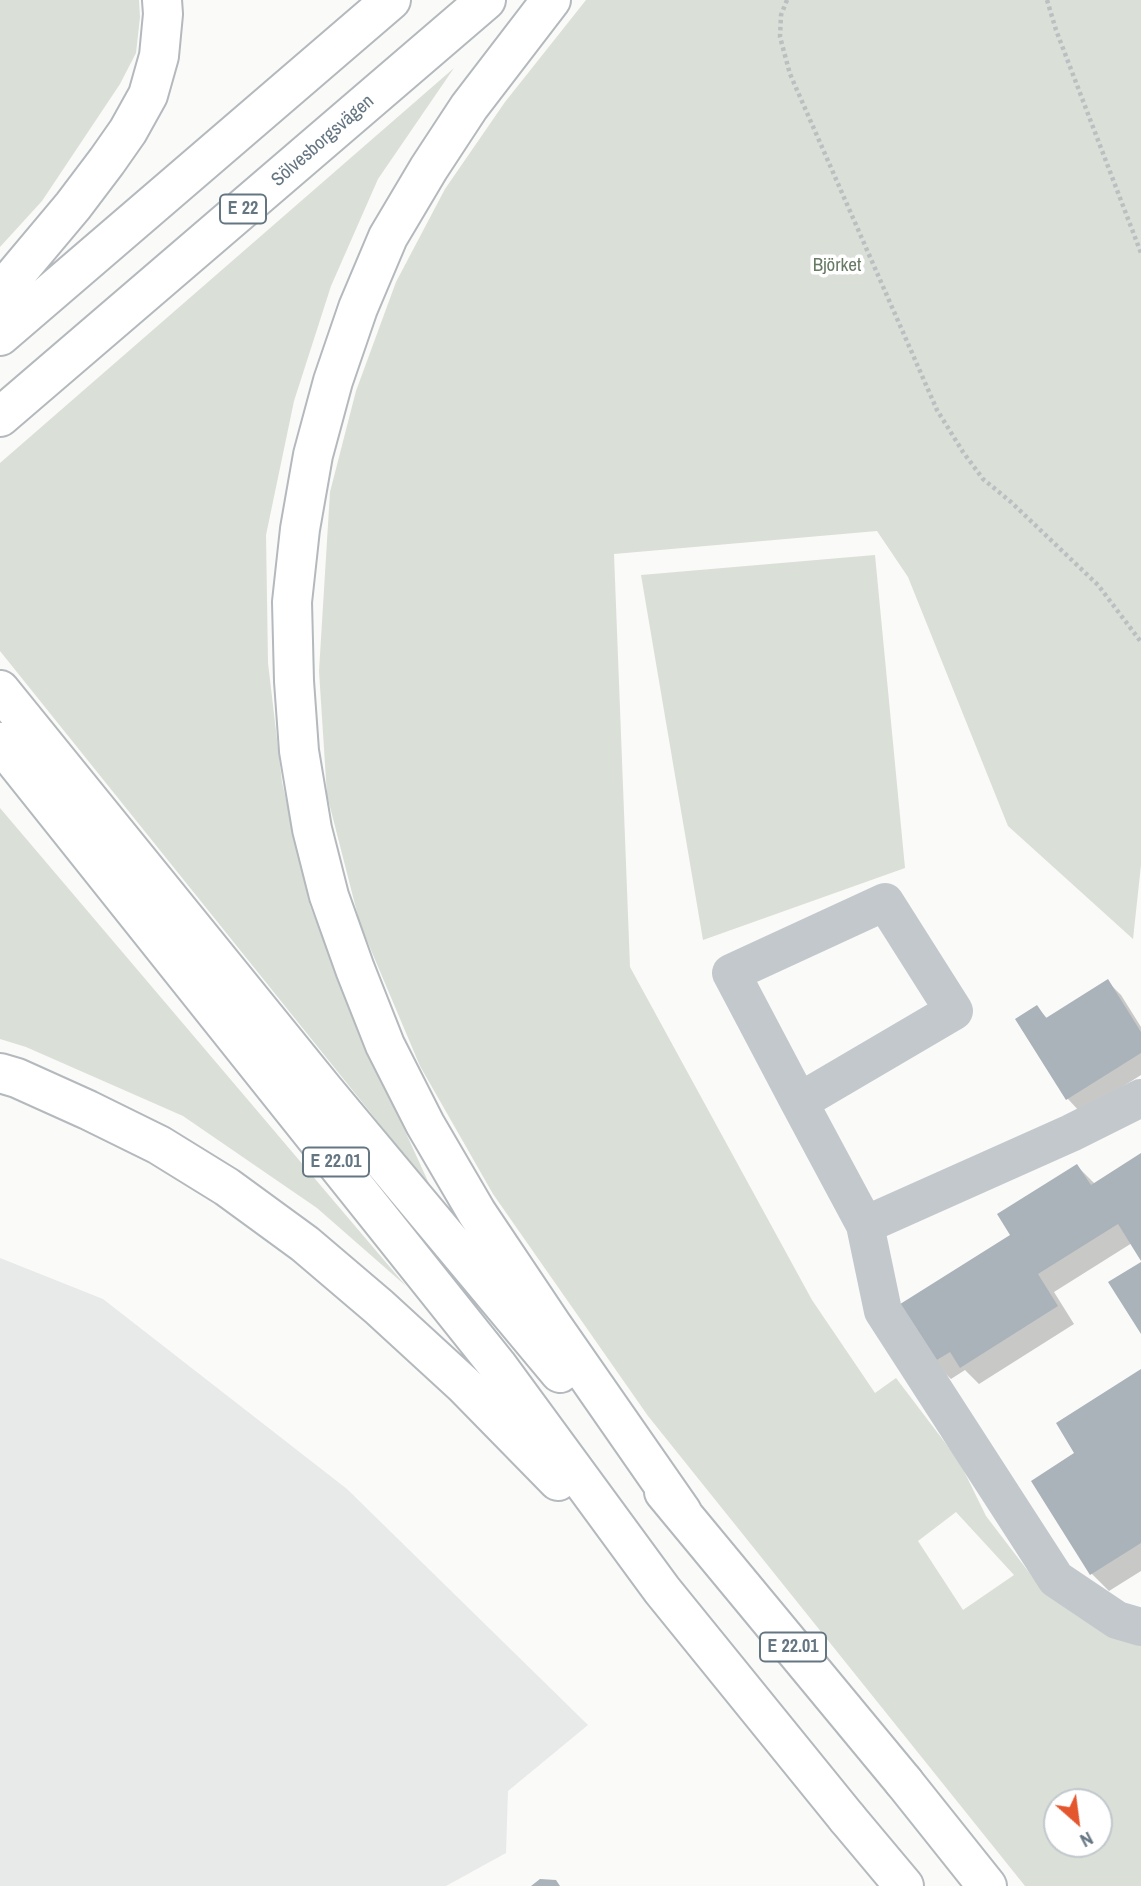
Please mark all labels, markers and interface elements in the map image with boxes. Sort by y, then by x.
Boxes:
street label: Sölvesborgsvägen [267,90,379,192]
road number: E 22 [220,194,266,224]
park label: Björket [813,255,861,277]
road number: E 22.01 [303,1148,369,1176]
road number: E 22.01 [760,1632,826,1662]
north arrow [1043,1788,1113,1858]
text: N [1076,1826,1098,1854]

